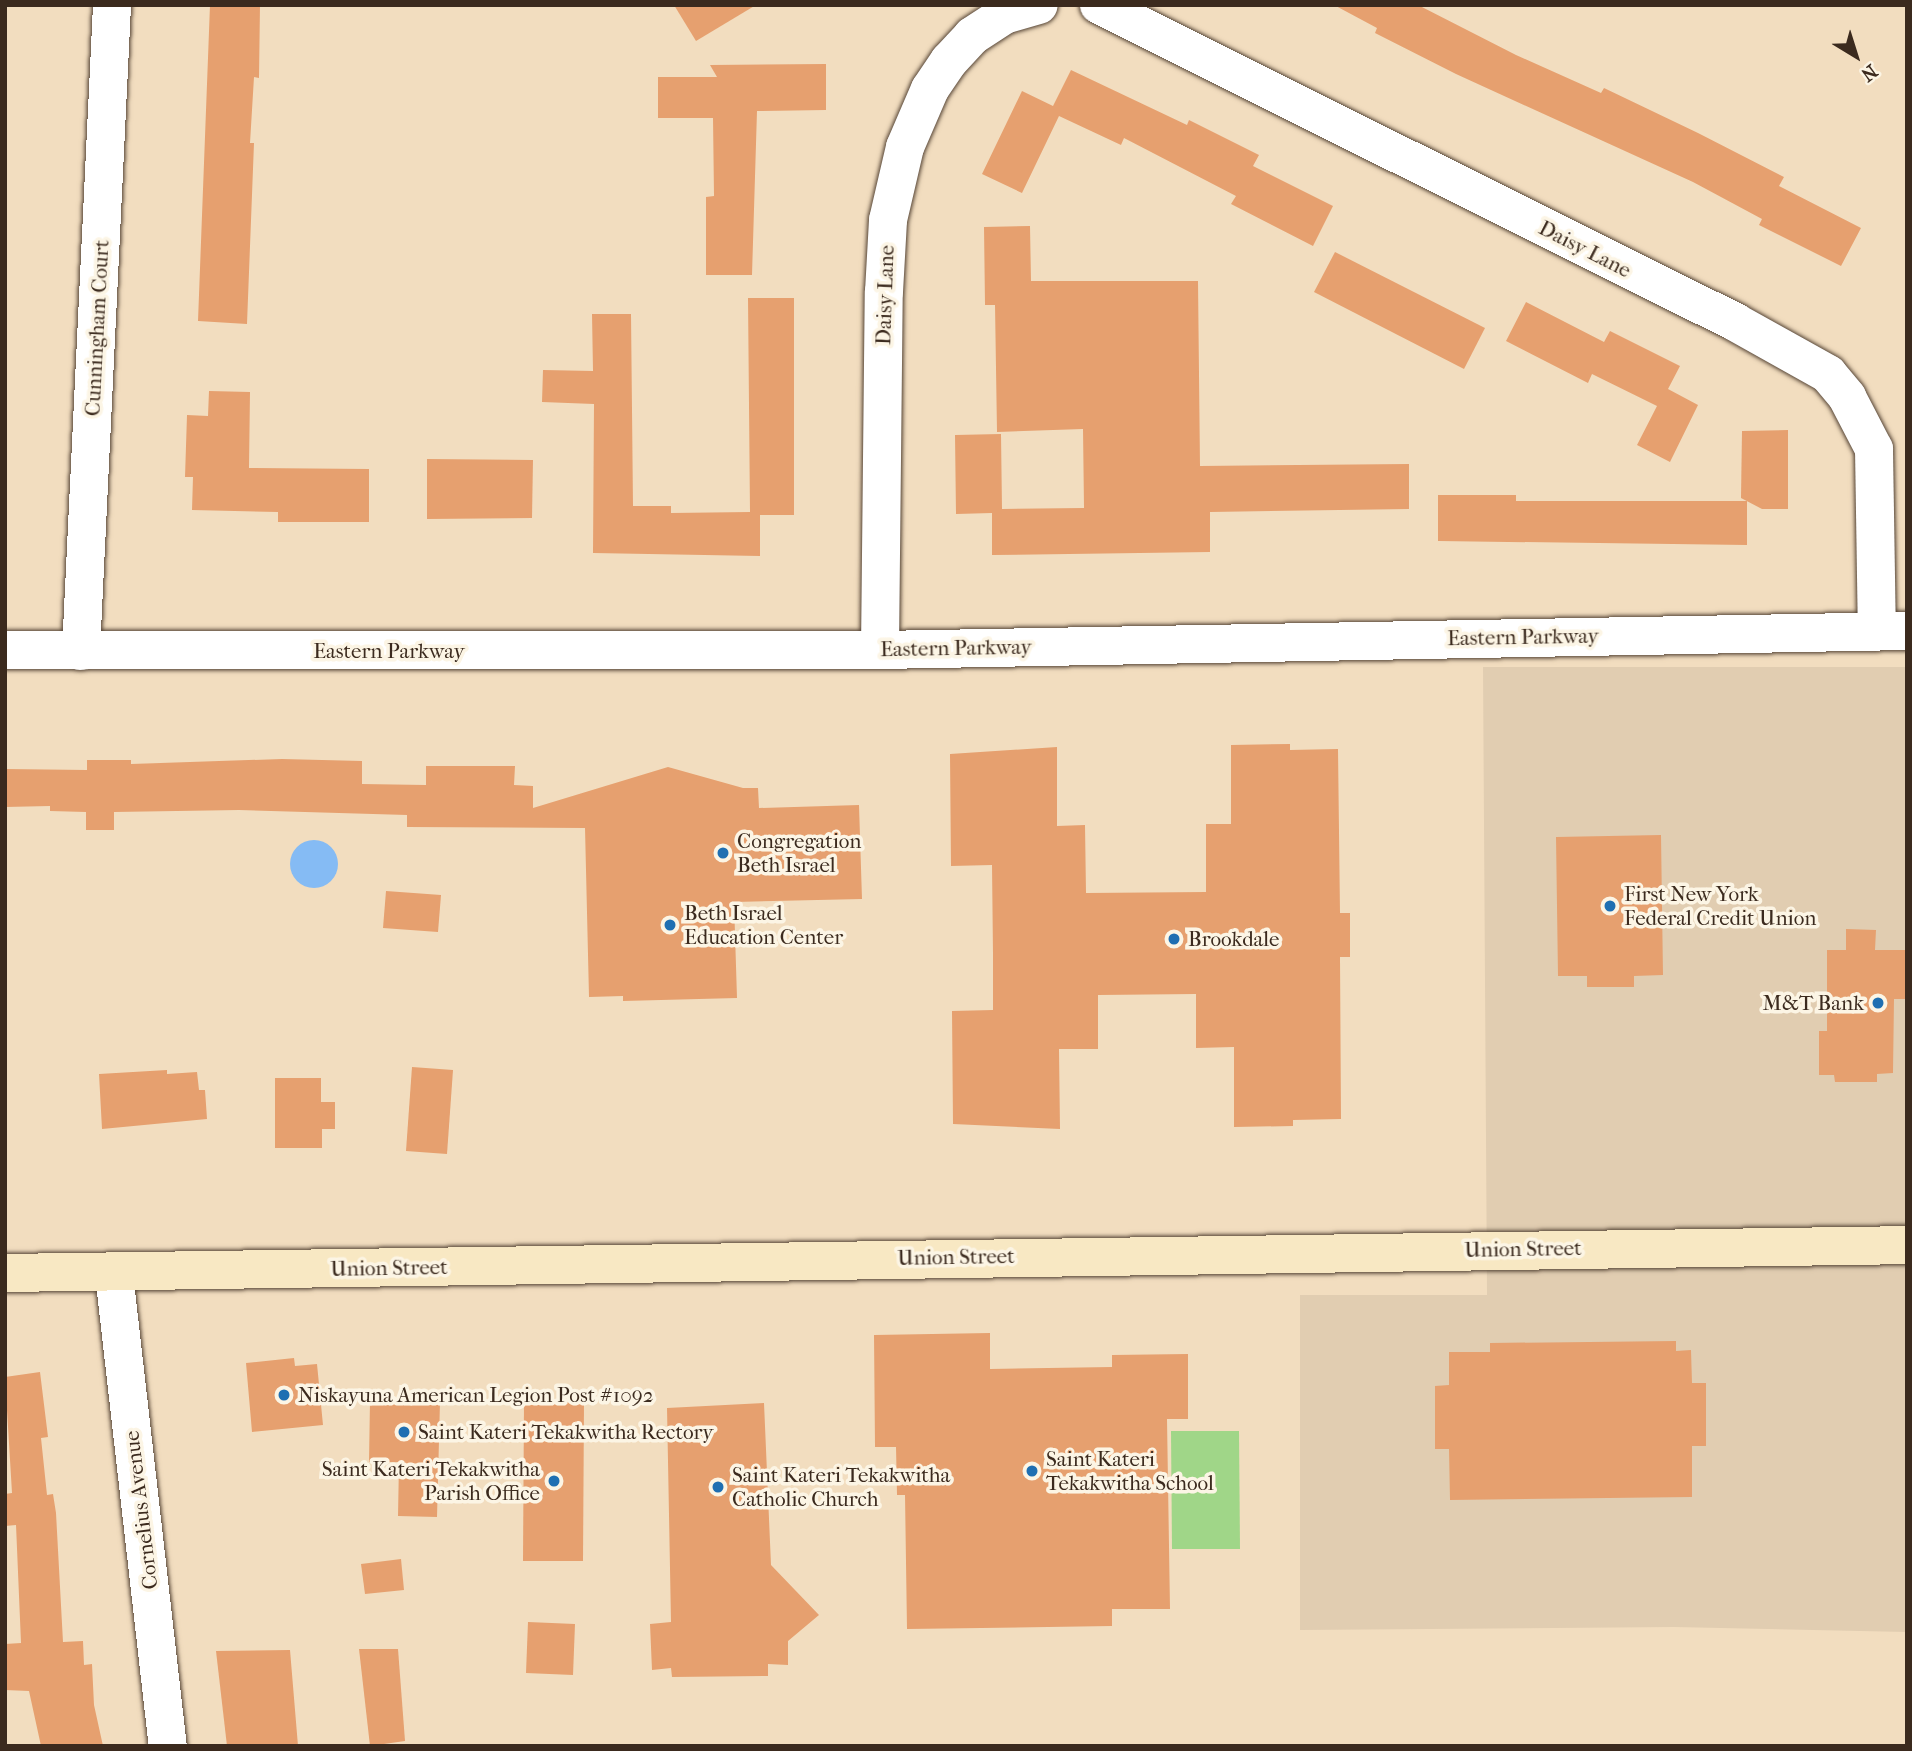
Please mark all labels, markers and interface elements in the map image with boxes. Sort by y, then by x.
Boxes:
north arrow [1821,21,1891,91]
text: N [1856,59,1881,86]
street label: Daisy Lane [1535,215,1635,283]
street label: Cunningham Court [80,239,114,417]
street label: Daisy Lane [871,245,899,345]
street label: Eastern Parkway [1447,623,1599,651]
street label: Eastern Parkway [880,634,1032,662]
street label: Eastern Parkway [313,638,465,664]
place label: Congregation Beth Israel [737,828,862,878]
marker: Congregation Beth Israel [715,845,731,861]
place label: First New York Federal Credit Union [1624,881,1816,931]
marker: First New York Federal Credit Union [1602,898,1618,914]
place label: Beth Israel Education Center [684,900,843,950]
marker: Beth Israel Education Center [662,917,678,933]
place label: Brookdale [1188,926,1279,952]
marker: Brookdale [1166,931,1182,947]
place label: M&T Bank [1762,990,1864,1016]
marker: M&T Bank [1870,995,1886,1011]
street label: Union Street [1464,1235,1582,1263]
street label: Union Street [897,1243,1015,1271]
street label: Union Street [330,1254,448,1282]
place label: Niskayuna American Legion Post #1092 [298,1382,654,1408]
marker: Niskayuna American Legion Post #1092 [276,1387,292,1403]
place label: Saint Kateri Tekakwitha Rectory [418,1419,713,1445]
marker: Saint Kateri Tekakwitha Rectory [396,1424,412,1440]
street label: Cornelius Avenue [119,1429,163,1591]
place label: Saint Kateri Tekakwitha School [1046,1446,1214,1496]
place label: Saint Kateri Tekakwitha Parish Office [322,1456,540,1506]
place label: Saint Kateri Tekakwitha Catholic Church [732,1462,950,1512]
marker: Saint Kateri Tekakwitha School [1024,1463,1040,1479]
marker: Saint Kateri Tekakwitha Parish Office [546,1473,562,1489]
marker: Saint Kateri Tekakwitha Catholic Church [710,1479,726,1495]

